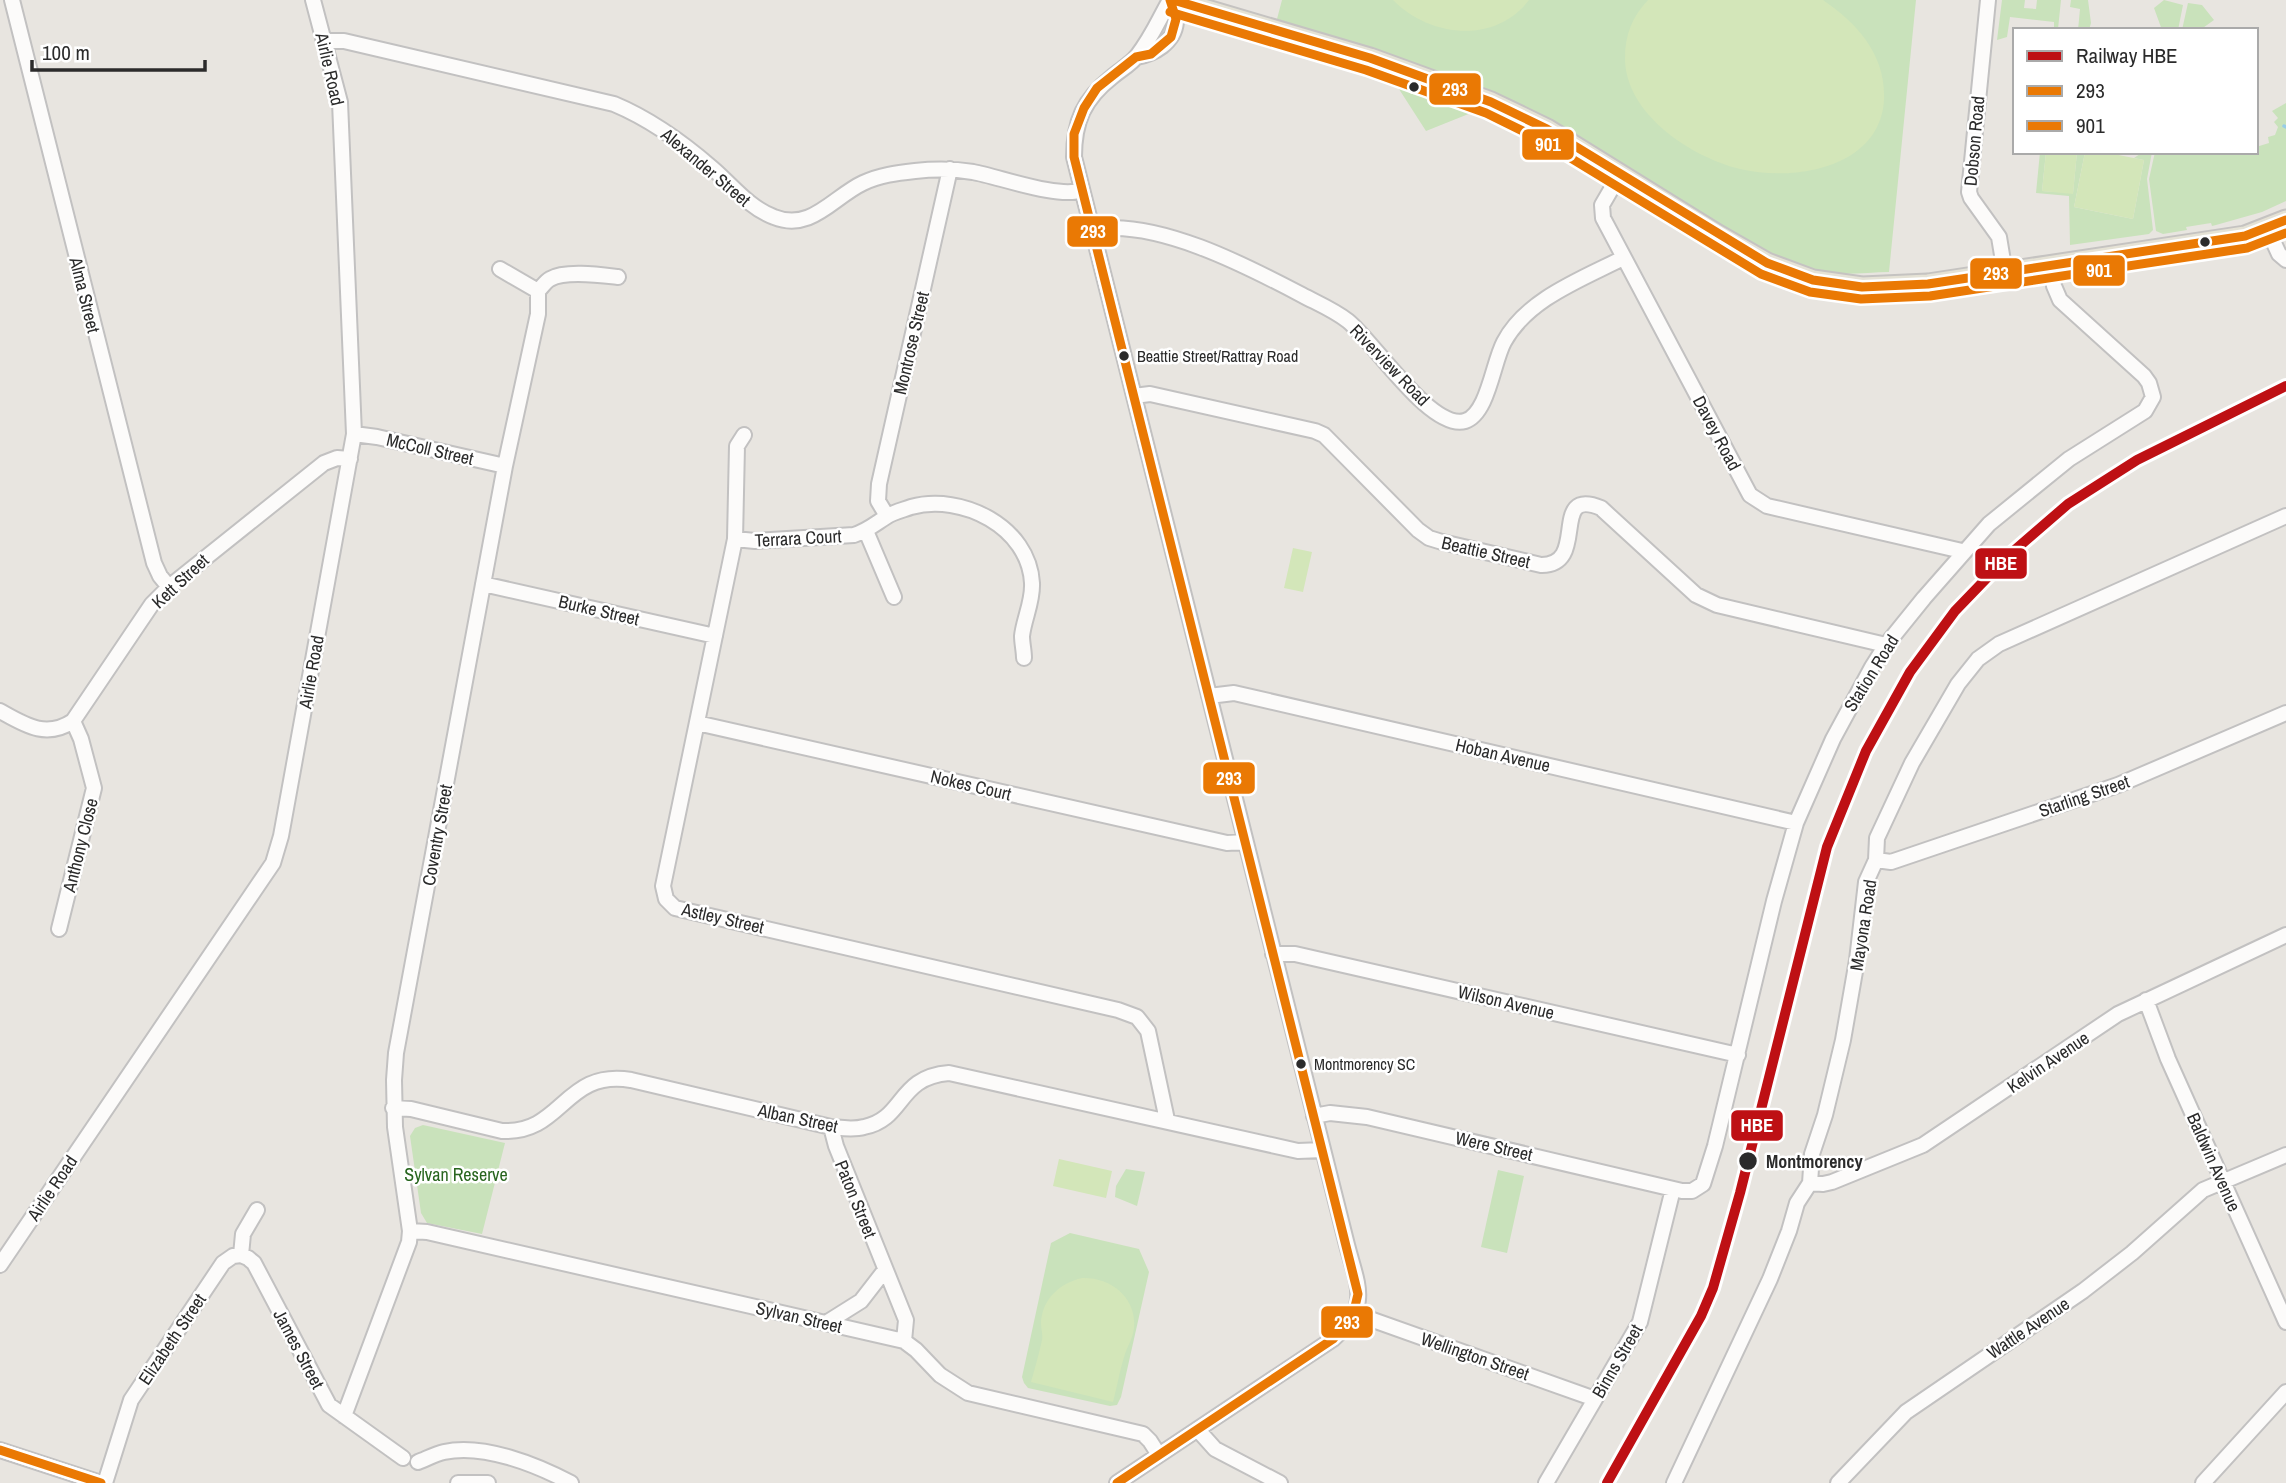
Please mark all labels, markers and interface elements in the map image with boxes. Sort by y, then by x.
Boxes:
scale bar [32,28,205,72]
legend [2013,28,2258,154]
street label: Airlie Road [309,29,350,108]
text: 100 m [42,38,90,67]
text: Railway HBE [2076,41,2177,70]
line badge: 293 [1428,72,1482,106]
text: 293 [1442,76,1468,102]
text: 293 [2076,76,2105,105]
unlabelled marker [1407,80,1421,94]
street label: Dobson Road [1958,95,1990,187]
text: 901 [2076,111,2105,140]
street label: Alexander Street [655,121,756,212]
line badge: 901 [1521,128,1575,161]
text: 901 [1535,131,1561,157]
line badge: 293 [1066,215,1119,248]
text: 293 [1080,218,1106,244]
unlabelled marker [2198,235,2212,249]
street label: Alma Street [63,254,106,335]
line badge: 901 [2072,254,2126,287]
line badge: 293 [1969,257,2023,290]
text: 901 [2086,257,2112,283]
text: 293 [1983,260,2009,286]
street label: Montrose Street [887,289,935,397]
street label: Riverview Road [1345,319,1435,411]
place label: Beattie Street/Rattray Road [1137,345,1298,367]
marker: Beattie Street/Rattray Road [1117,349,1131,363]
street label: Davey Road [1687,391,1747,475]
street label: McColl Street [384,427,476,471]
street label: Terrara Court [754,523,842,553]
street label: Beattie Street [1439,530,1533,574]
line badge: HBE [1974,547,2028,580]
street label: Kett Street [146,548,214,614]
text: HBE [1985,550,2017,576]
street label: Burke Street [556,589,642,631]
street label: Station Road [1838,630,1904,716]
street label: Airlie Road [292,633,330,712]
street label: Hoban Avenue [1453,732,1553,778]
line badge: 293 [1202,761,1256,795]
street label: Nokes Court [928,764,1014,806]
text: 293 [1216,765,1242,791]
street label: Starling Street [2035,769,2133,823]
street label: Coventry Street [416,782,458,888]
street label: Anthony Close [56,795,104,896]
street label: Mayona Road [1843,878,1883,972]
street label: Astley Street [678,896,767,940]
street label: Wilson Avenue [1455,979,1557,1025]
street label: Kelvin Avenue [2002,1025,2094,1099]
place label: Montmorency SC [1314,1053,1415,1075]
marker: Montmorency SC [1294,1057,1308,1071]
street label: Alban Street [755,1097,840,1139]
line badge: HBE [1730,1109,1784,1142]
street label: Baldwin Avenue [2181,1109,2247,1215]
text: HBE [1741,1112,1773,1138]
street label: Were Street [1453,1125,1535,1167]
place label: Montmorency [1766,1149,1864,1174]
street label: Airlie Road [20,1150,83,1226]
marker: Montmorency [1737,1150,1759,1172]
street label: Paton Street [829,1156,883,1242]
park label: Sylvan Reserve [404,1162,508,1187]
street label: Elizabeth Street [132,1288,212,1390]
street label: Wattle Avenue [1982,1291,2074,1365]
street label: Sylvan Street [753,1295,845,1339]
street label: James Street [268,1305,330,1393]
line badge: 293 [1320,1305,1374,1339]
text: 293 [1334,1309,1360,1335]
street label: Binns Street [1586,1320,1648,1402]
street label: Wellington Street [1418,1326,1532,1386]

